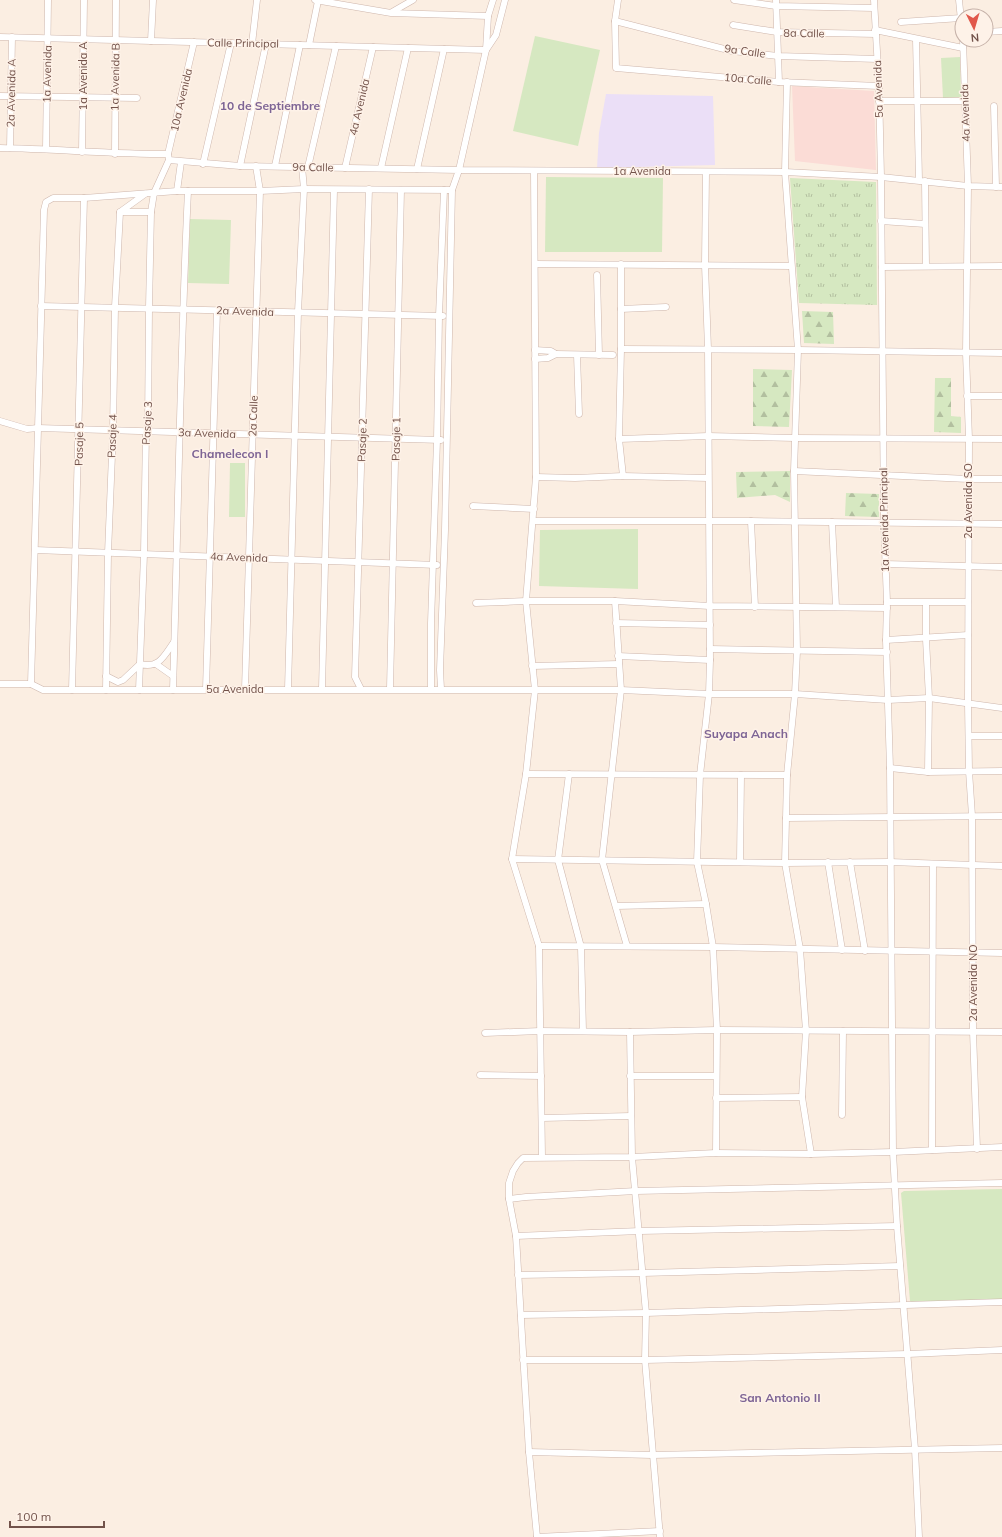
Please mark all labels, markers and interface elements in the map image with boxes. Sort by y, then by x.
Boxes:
north arrow [954,8,994,48]
street label: 8a Calle [783,26,825,40]
text: N [970,31,980,45]
street label: Calle Principal [207,35,279,51]
street label: 9a Calle [724,41,766,61]
street label: 1a Avenida A [76,42,90,110]
street label: 1a Avenida B [107,43,123,111]
street label: 1a Avenida [39,45,55,103]
street label: 2a Avenida A [3,58,19,128]
street label: 5a Avenida [870,60,886,118]
street label: 10a Avenida [167,67,195,133]
street label: 10a Calle [724,70,772,88]
street label: 4a Avenida [346,77,372,137]
street label: 4a Avenida [957,84,973,142]
district label: 10 de Septiembre [220,98,321,113]
street label: 9a Calle [292,160,334,174]
street label: 1a Avenida [613,164,671,178]
street label: 2a Avenida [216,303,274,319]
street label: 2a Calle [245,395,261,437]
street label: Pasaje 3 [139,401,155,445]
street label: Pasaje 4 [104,414,120,458]
street label: Pasaje 1 [389,417,403,461]
street label: Pasaje 2 [354,418,370,462]
street label: Pasaje 5 [72,422,86,466]
street label: 3a Avenida [178,425,236,441]
district label: Chamelecon I [192,446,268,461]
street label: 2a Avenida SO [961,463,975,539]
street label: 1a Avenida Principal [876,468,892,572]
street label: 4a Avenida [210,549,268,565]
street label: 5a Avenida [206,682,264,696]
district label: Suyapa Anach [704,726,788,741]
street label: 2a Avenida NO [966,944,980,1022]
district label: San Antonio II [739,1390,821,1405]
scale bar [10,1503,104,1529]
text: 100 m [16,1509,51,1524]

